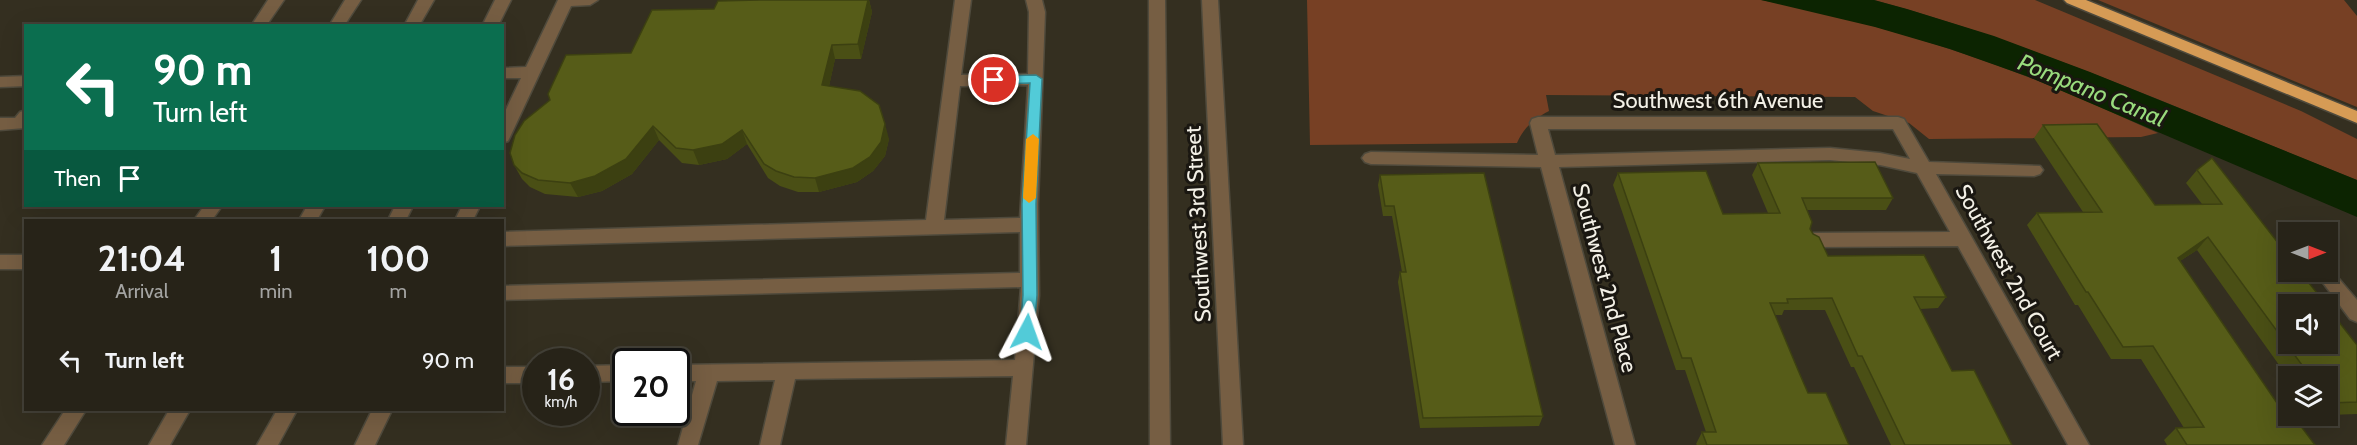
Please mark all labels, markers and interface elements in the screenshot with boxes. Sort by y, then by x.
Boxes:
text: 90 m [153,44,252,96]
water label: Pompano Canal [2014,47,2170,133]
icon: left [54,48,132,126]
pin [968,54,1019,105]
icon: arrive [977,63,1010,96]
street label: Southwest 6th Avenue [1613,87,1823,114]
text: Turn left [153,96,247,129]
street label: Southwest 3rd Street [1179,125,1217,323]
icon: arrive [113,162,146,195]
text: Then [54,165,101,192]
street label: Southwest 2nd Court [1950,180,2069,365]
street label: Southwest 2nd Place [1567,181,1643,375]
north arrow [2278,222,2338,282]
map controls [2278,222,2338,426]
text: 21:04 [98,236,186,280]
text: 1 [269,236,283,280]
text: 100 [366,236,430,280]
text: Arrival [115,279,168,303]
text: min [260,279,292,303]
text: m [389,279,407,303]
button: sound [2278,294,2338,354]
position arrow [995,300,1059,364]
icon: left [54,344,87,377]
text: Turn left [105,347,184,374]
text: 90 m [422,347,474,374]
speed limit sign: 20 [612,348,690,426]
text: 16 [547,361,575,398]
button: layers [2278,366,2338,426]
text: km/h [545,393,577,411]

